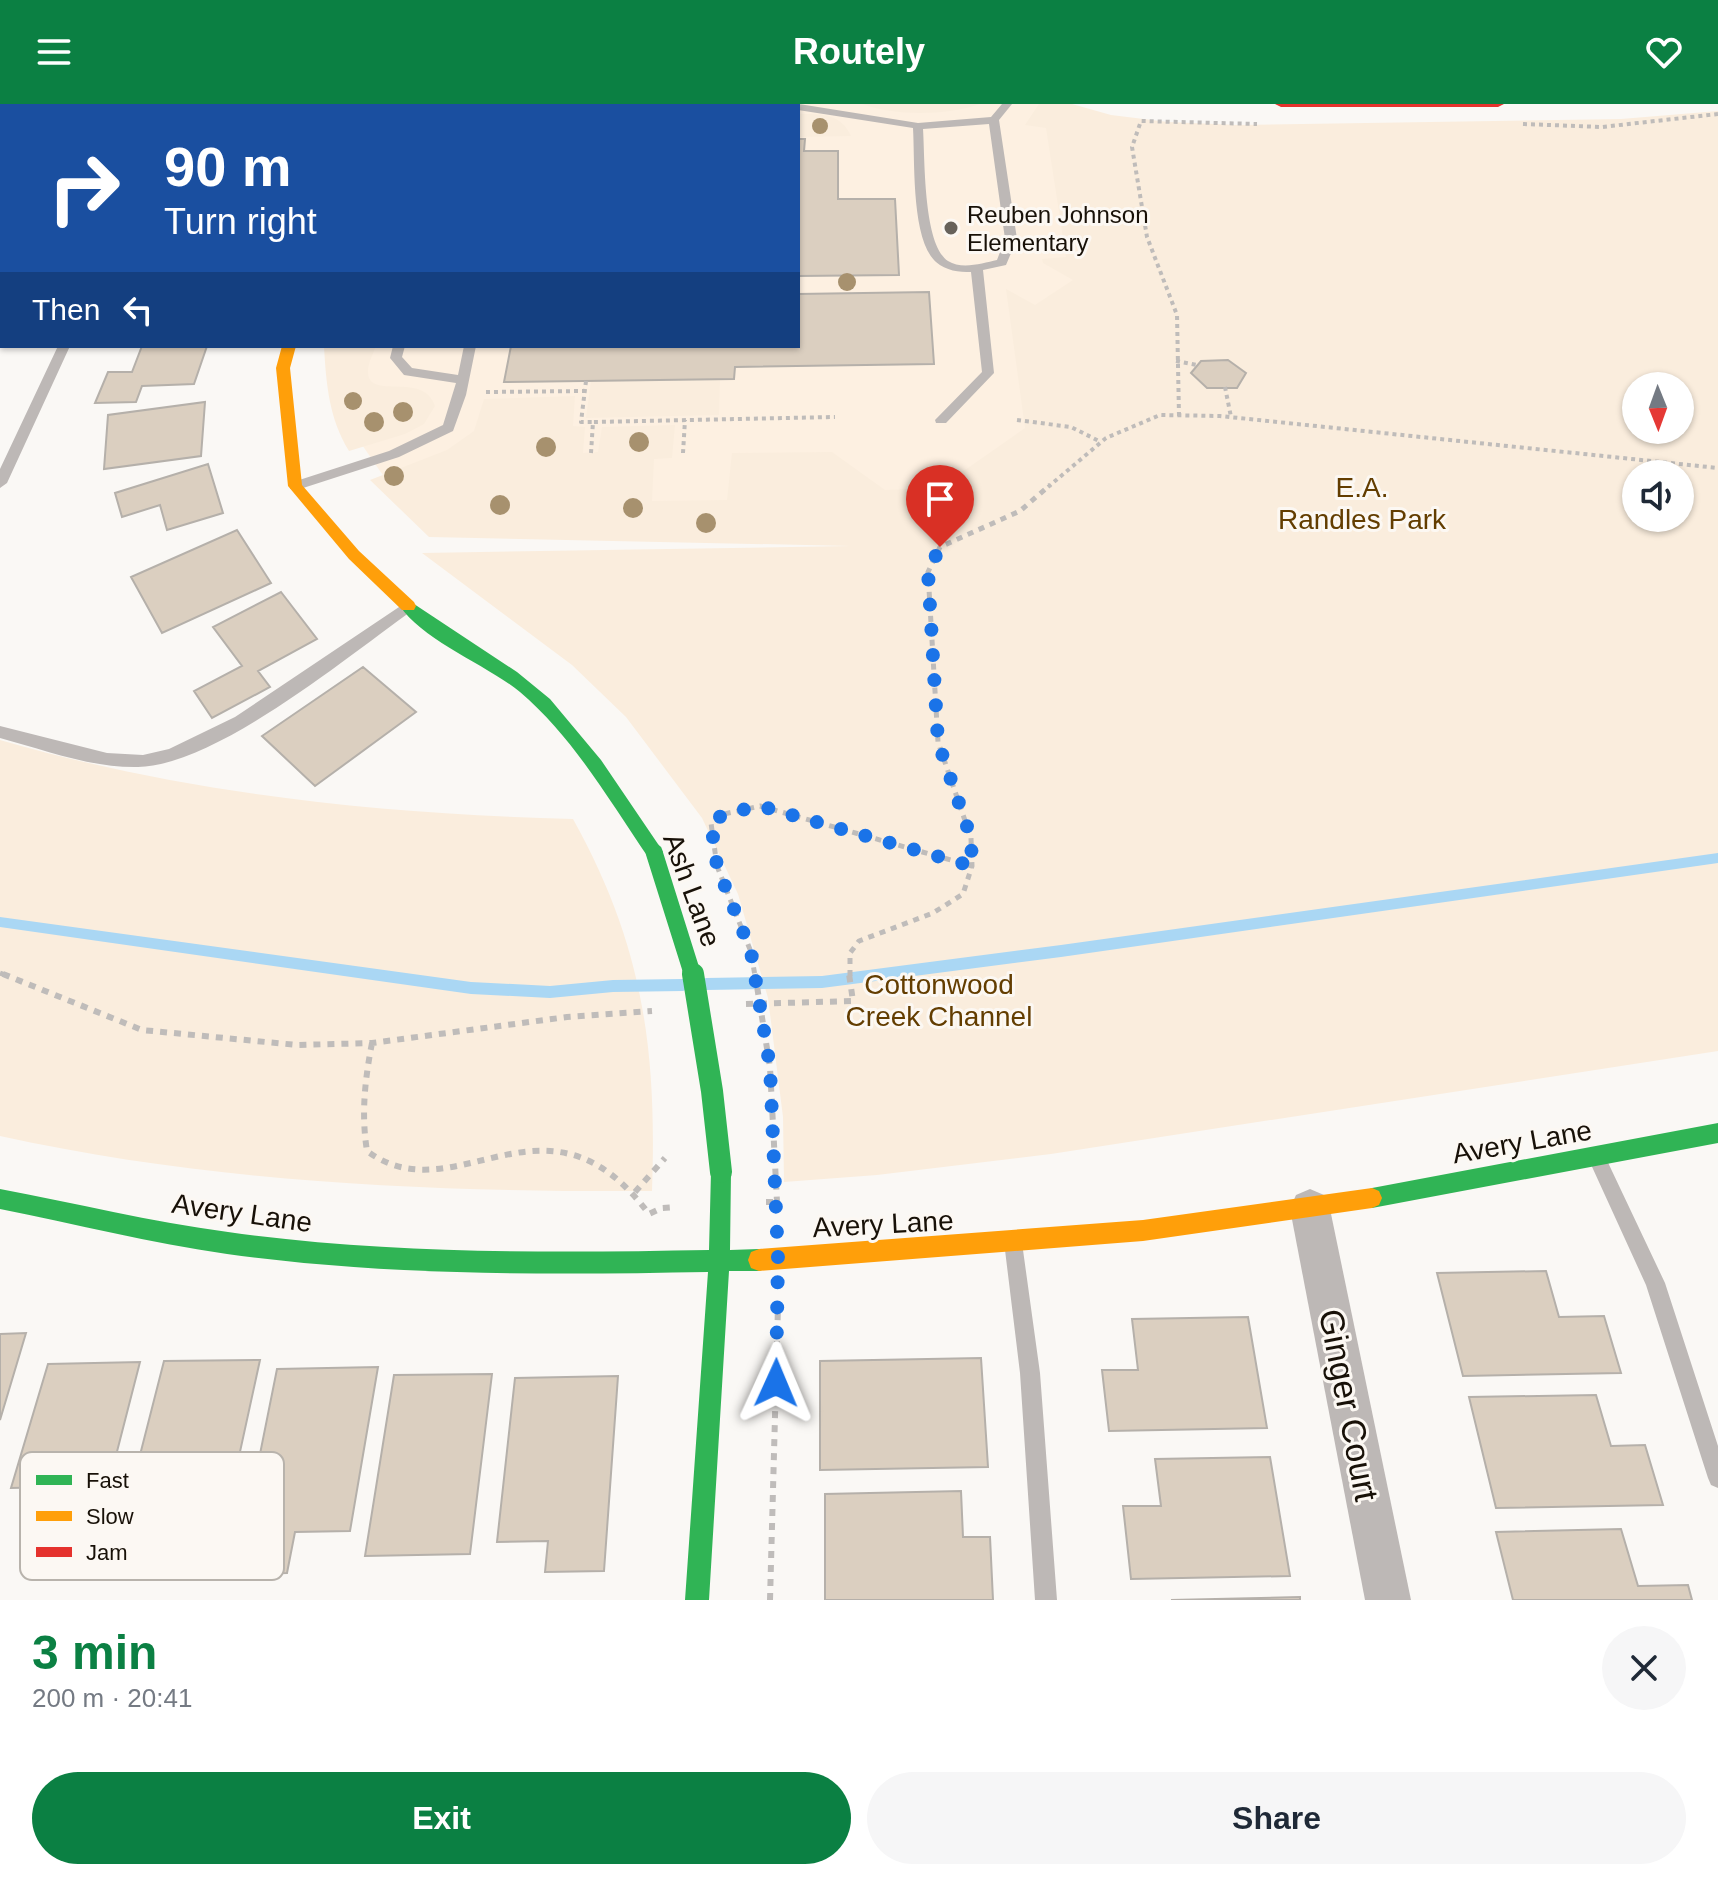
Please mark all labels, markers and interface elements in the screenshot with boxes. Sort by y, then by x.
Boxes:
icon: menu [32,30,76,74]
icon: heart [1642,30,1686,74]
text: Routely [793,31,925,72]
text: 90 m [164,135,292,198]
icon: right [32,136,136,240]
text: Turn right [164,201,317,242]
place label: Reuben Johnson Elementary [967,201,1148,256]
marker: Reuben Johnson Elementary [942,219,960,237]
icon: left [116,288,160,332]
text: Then [32,293,100,326]
north arrow [1622,372,1694,444]
map controls [1622,372,1694,532]
button: sound [1622,460,1694,532]
pin [906,465,974,547]
park label: E.A. Randles Park [1278,472,1447,535]
icon: arrive [918,477,962,521]
street label: Ash Lane [657,829,727,951]
park label: Cottonwood Creek Channel [846,969,1032,1032]
street label: Avery Lane [1450,1114,1594,1170]
street label: Avery Lane [170,1188,314,1238]
street label: Avery Lane [812,1205,954,1243]
street label: Ginger Court [1312,1306,1386,1505]
position arrow [734,1341,818,1425]
legend [20,1452,284,1580]
text: Fast [86,1468,129,1493]
text: Slow [86,1504,134,1529]
text: Jam [86,1540,128,1565]
text: 3 min [32,1626,157,1679]
button: close [1602,1626,1686,1710]
text: 200 m · 20:41 [32,1683,192,1713]
button: Exit [32,1772,851,1864]
button: Share [867,1772,1686,1864]

